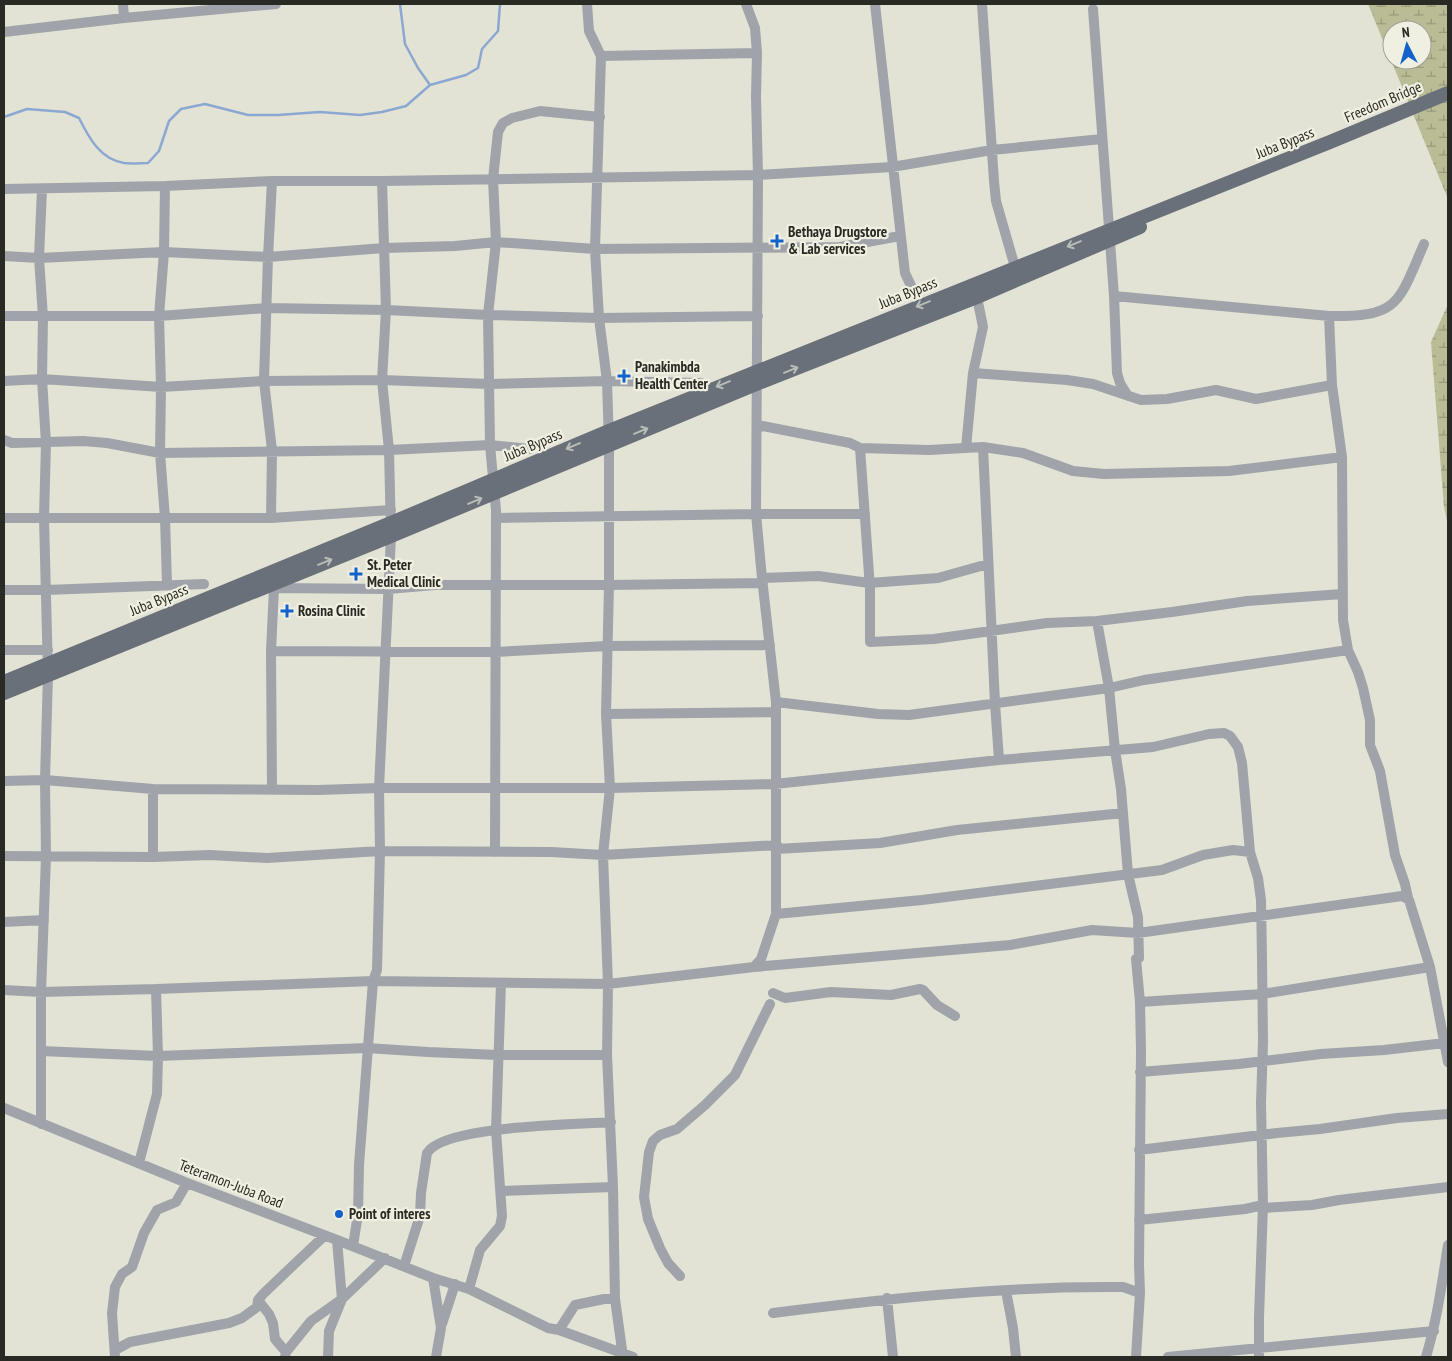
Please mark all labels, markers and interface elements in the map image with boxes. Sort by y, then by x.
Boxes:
north arrow [1382,20,1432,70]
text: N [1401,23,1410,41]
street label: Freedom Bridge [1341,77,1424,126]
street label: Juba Bypass [1252,122,1317,163]
place label: Bethaya Drugstore & Lab services [788,222,887,258]
marker: Bethaya Drugstore & Lab services [770,234,784,248]
one-way arrow [1067,240,1082,249]
street label: Juba Bypass [875,272,940,313]
one-way arrow [916,300,931,310]
place label: Panakimbda Health Center [635,357,709,393]
one-way arrow [783,365,799,374]
marker: Panakimbda Health Center [617,369,631,383]
one-way arrow [716,380,731,390]
street label: Juba Bypass [500,424,565,466]
one-way arrow [633,426,648,435]
one-way arrow [566,441,581,451]
one-way arrow [467,495,482,505]
place label: St. Peter Medical Clinic [367,555,441,591]
one-way arrow [316,557,332,566]
marker: St. Peter Medical Clinic [349,567,363,581]
street label: Juba Bypass [126,579,191,620]
place label: Rosina Clinic [298,601,366,620]
marker: Rosina Clinic [280,604,294,618]
street label: Teteramon-Juba Road [176,1155,286,1212]
place label: Point of interes [349,1204,431,1223]
marker: Point of interes [333,1208,345,1220]

